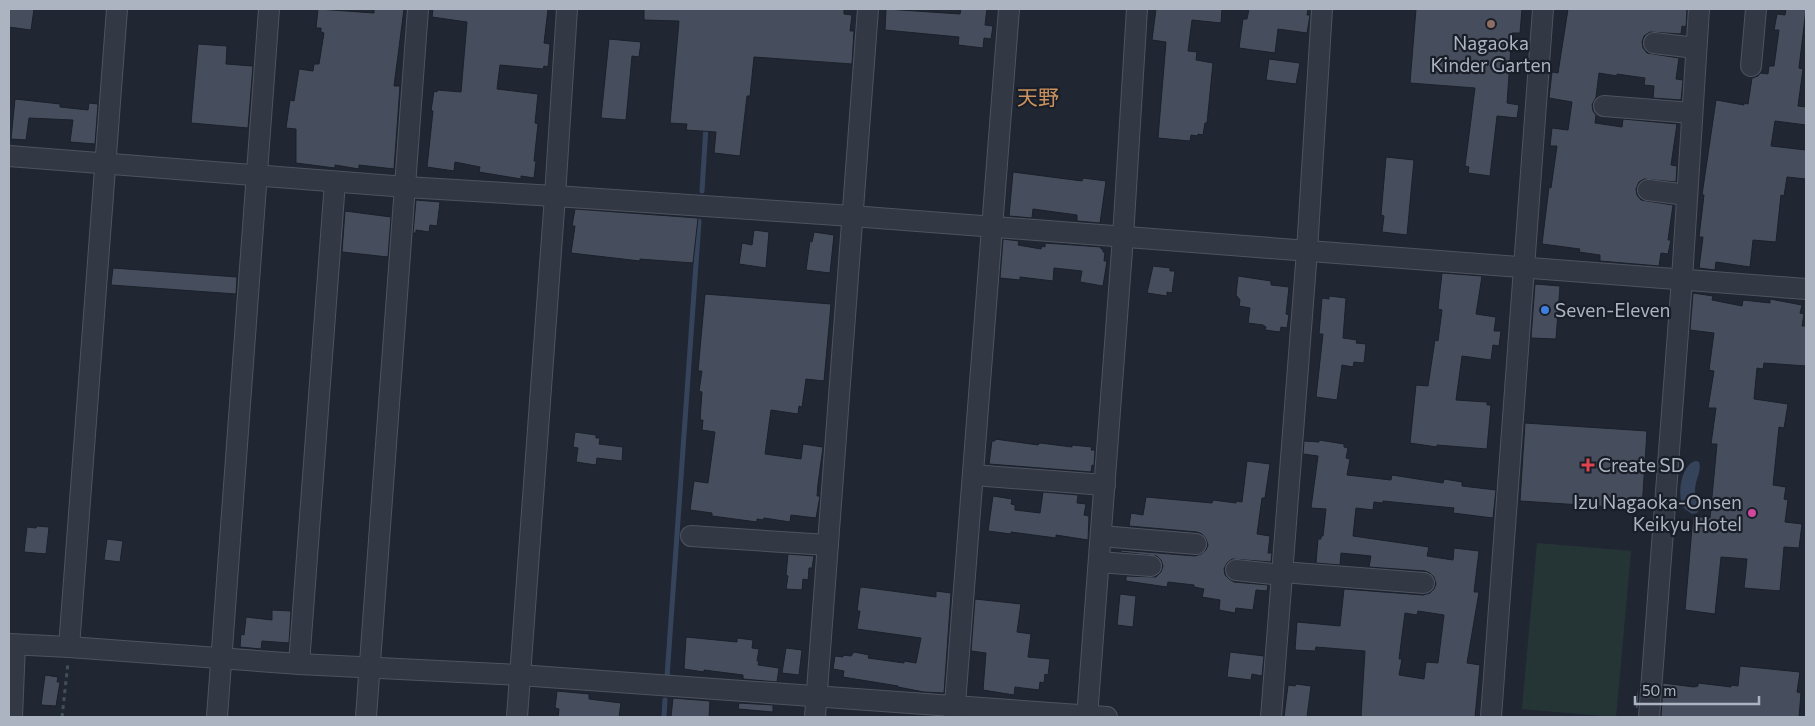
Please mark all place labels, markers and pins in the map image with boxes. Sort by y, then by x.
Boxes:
marker: Nagaoka Kinder Garten [1485,18,1497,30]
place label: Nagaoka Kinder Garten [1431,31,1551,76]
place label: Seven-Eleven [1555,298,1670,321]
marker: Seven-Eleven [1539,304,1551,316]
place label: Create SD [1598,453,1685,476]
marker: Create SD [1582,459,1594,471]
place label: Izu Nagaoka-Onsen Keikyu Hotel [1573,490,1742,535]
marker: Izu Nagaoka-Onsen Keikyu Hotel [1746,507,1758,519]

